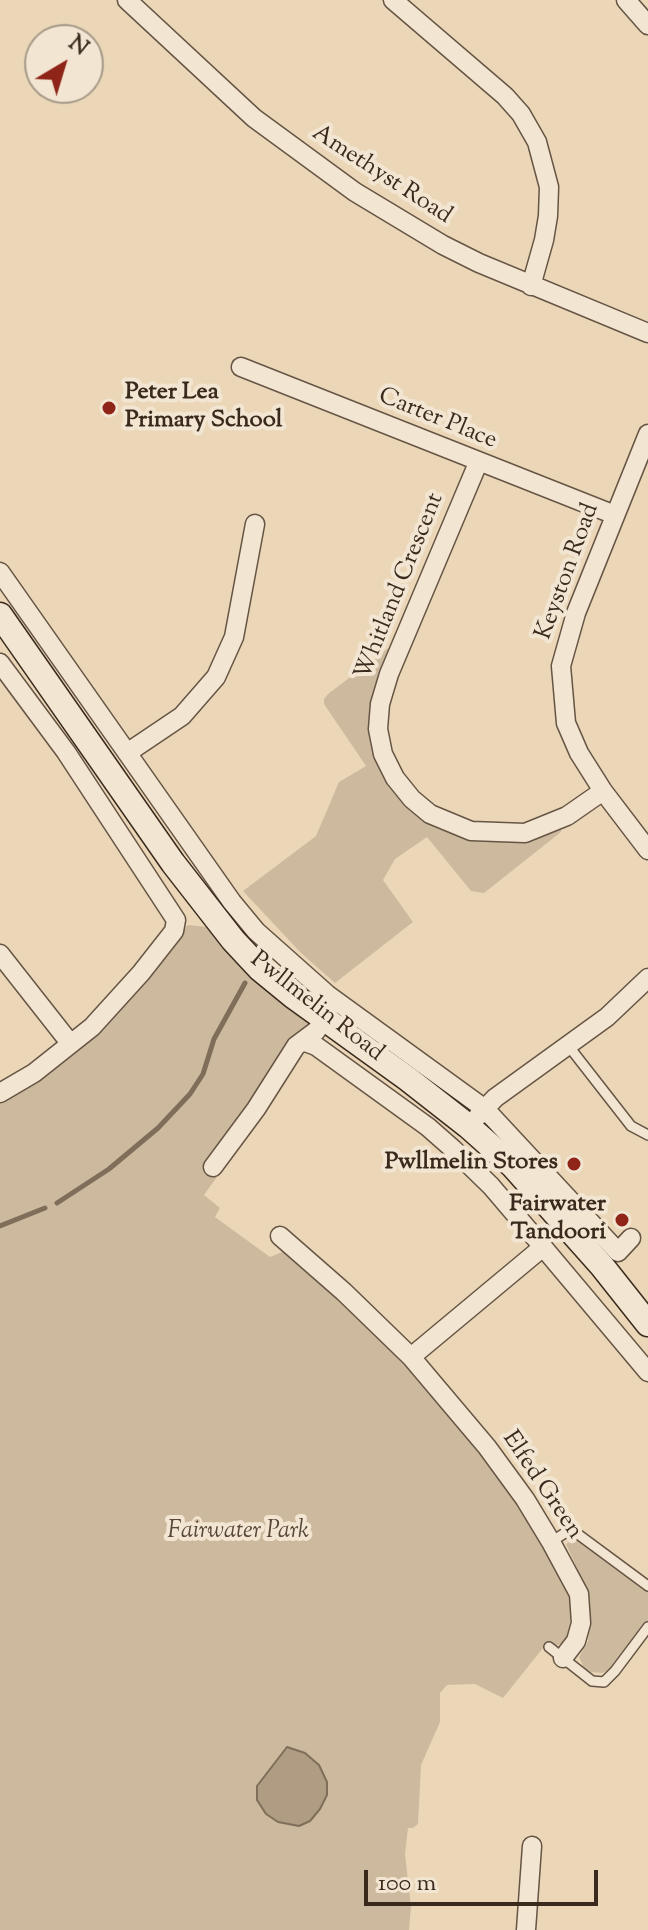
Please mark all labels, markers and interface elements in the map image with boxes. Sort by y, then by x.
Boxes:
north arrow [24,24,104,104]
text: N [61,29,94,65]
street label: Amethyst Road [306,120,456,232]
place label: Peter Lea Primary School [125,380,282,436]
street label: Carter Place [374,383,500,457]
marker: Peter Lea Primary School [100,399,118,417]
street label: Whitland Crescent [350,489,452,685]
street label: Keyston Road [531,500,607,644]
street label: Pwllmelin Road [243,947,389,1069]
place label: Pwllmelin Stores [385,1150,558,1178]
marker: Pwllmelin Stores [565,1155,583,1173]
place label: Fairwater Tandoori [509,1192,606,1248]
marker: Fairwater Tandoori [613,1211,631,1229]
street label: Elfed Green [494,1427,588,1545]
park label: Fairwater Park [167,1519,309,1547]
scale bar [368,1854,602,1904]
text: 100 m [378,1867,436,1901]

